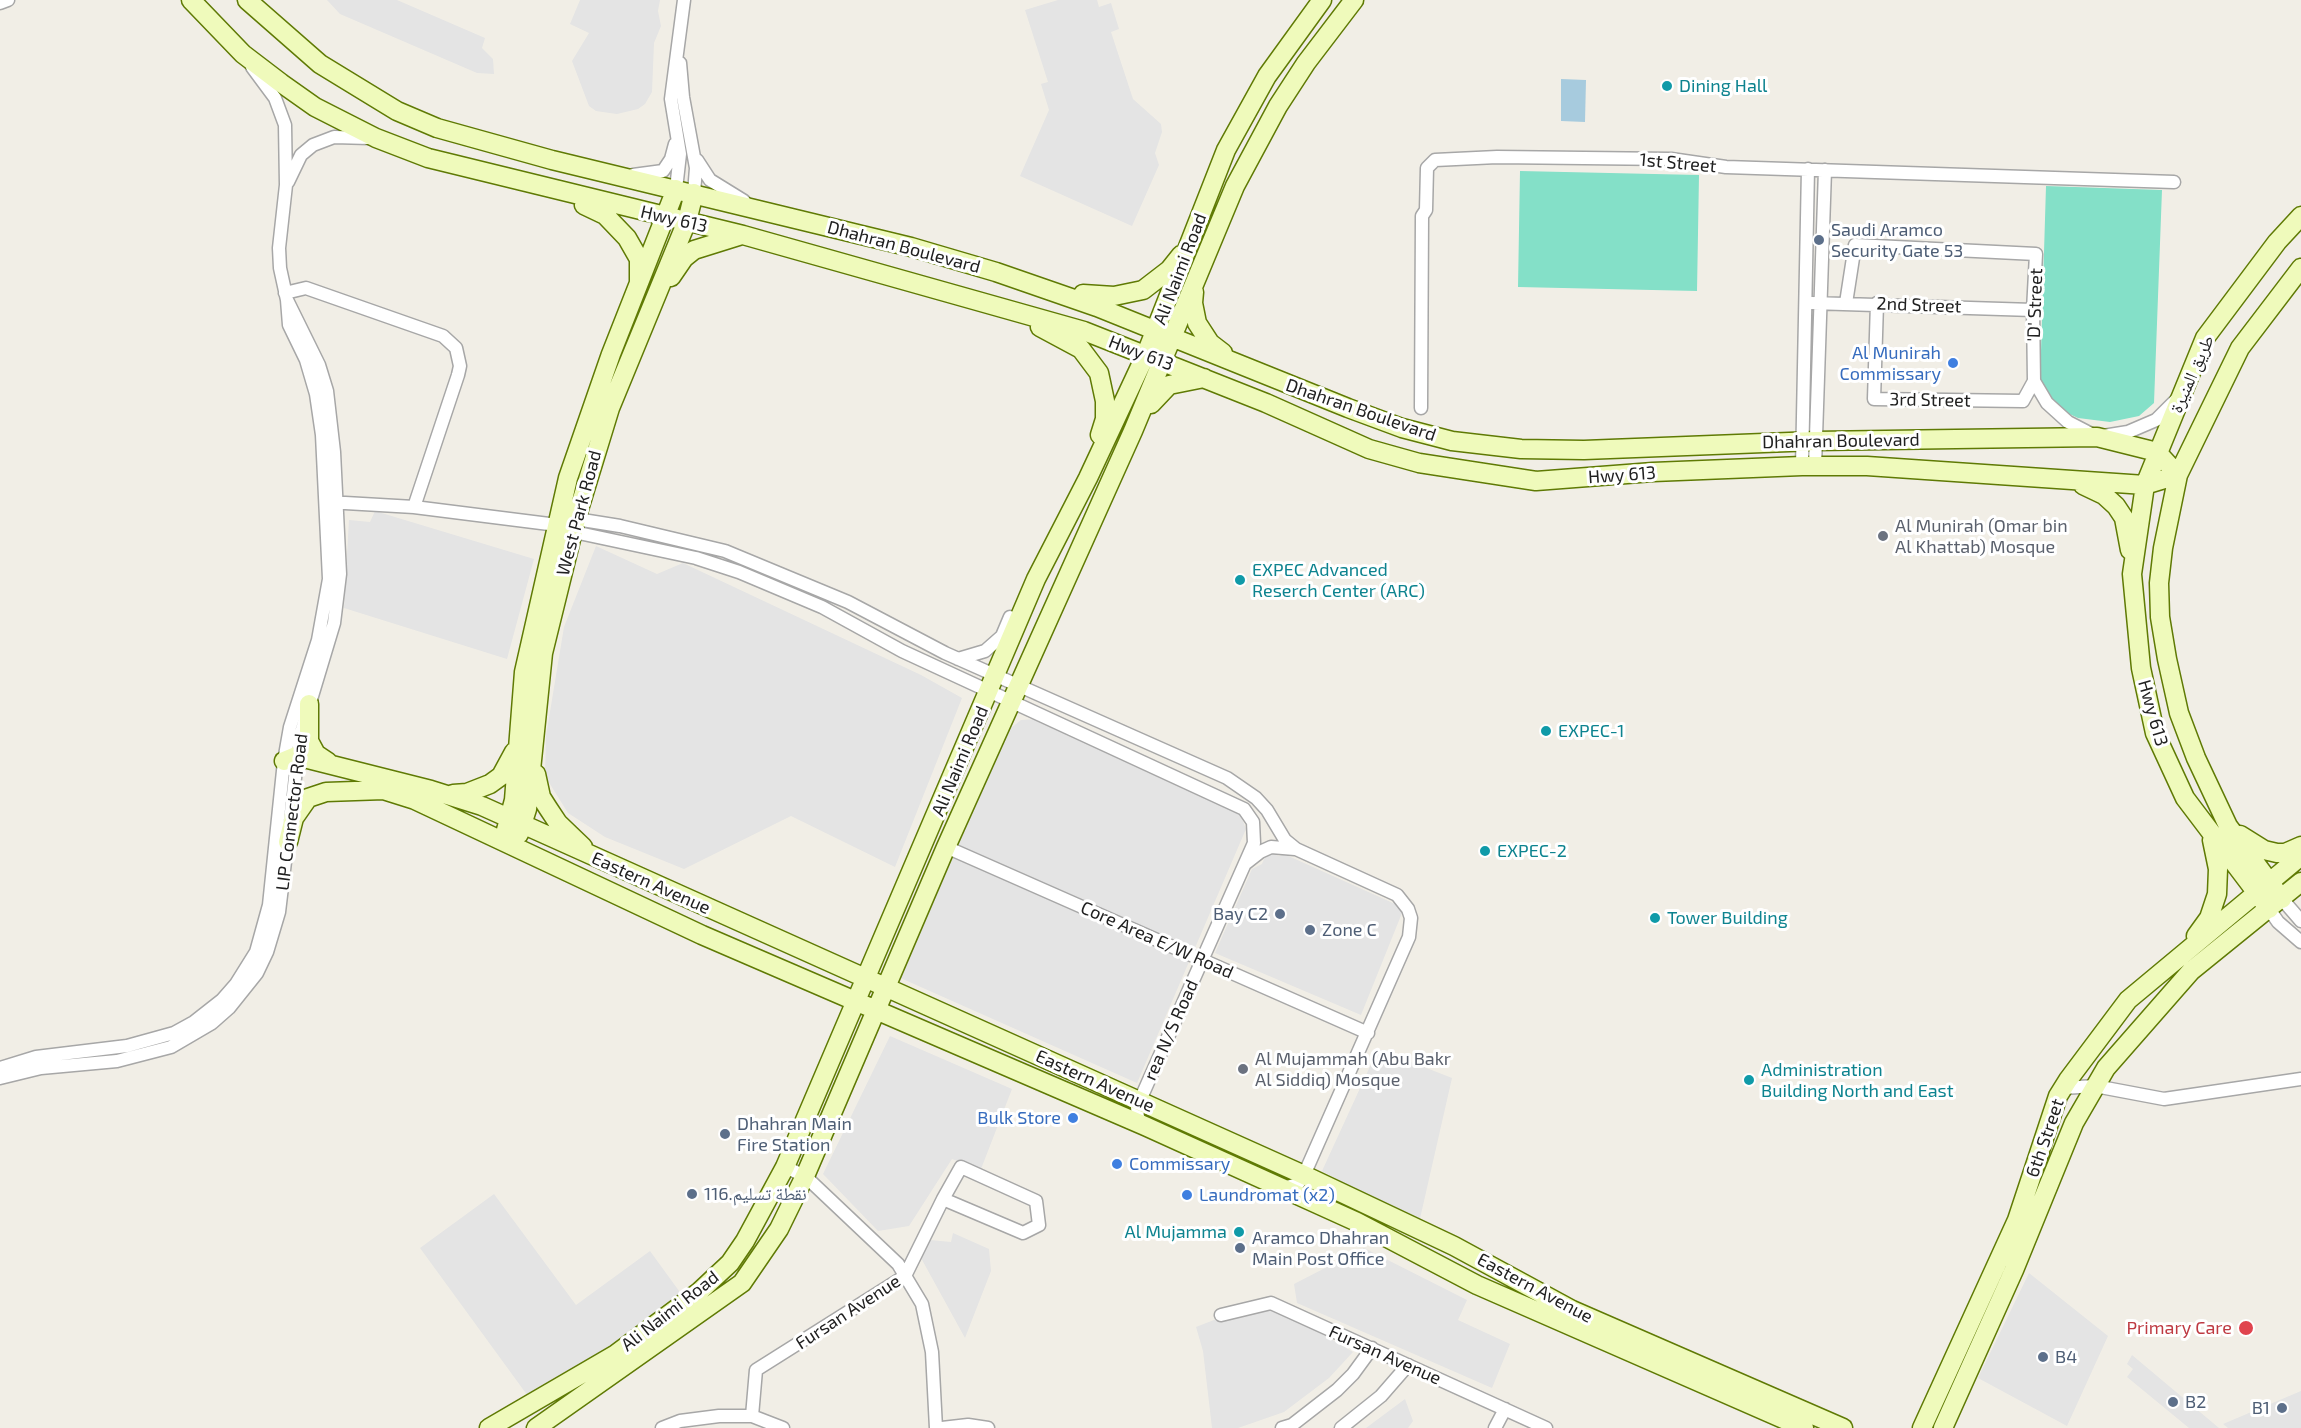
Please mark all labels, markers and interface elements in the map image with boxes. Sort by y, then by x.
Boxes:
place label: Dining Hall [1679,75,1767,97]
marker: Dining Hall [1660,79,1674,93]
street label: 1st Street [1639,149,1717,177]
street label: Hwy 613 [639,201,709,237]
street label: Ali Naimi Road [1149,210,1211,328]
street label: Dhahran Boulevard [825,216,983,278]
place label: Saudi Aramco Security Gate 53 [1831,219,1963,262]
marker: Saudi Aramco Security Gate 53 [1812,233,1826,247]
street label: 'D' Street [2023,268,2047,342]
street label: 2nd Street [1876,293,1962,317]
street label: Hwy 613 [1105,331,1177,375]
street label: طريق المنيرة [2165,332,2219,416]
place label: Al Munirah Commissary [1840,342,1941,385]
marker: Al Munirah Commissary [1946,356,1960,370]
street label: Dhahran Boulevard [1283,374,1439,446]
street label: 3rd Street [1889,388,1971,412]
street label: Dhahran Boulevard [1762,429,1920,453]
street label: West Park Road [552,448,606,578]
street label: Hwy 613 [1587,462,1657,488]
place label: Al Munirah (Omar bin Al Khattab) Mosque [1895,515,2068,558]
marker: Al Munirah (Omar bin Al Khattab) Mosque [1876,529,1890,543]
place label: EXPEC Advanced Reserch Center (ARC) [1252,559,1425,602]
marker: EXPEC Advanced Reserch Center (ARC) [1233,573,1247,587]
street label: Hwy 613 [2133,677,2173,749]
street label: Ali Naimi Road [927,703,993,819]
place label: EXPEC-1 [1558,720,1624,742]
marker: EXPEC-1 [1539,724,1553,738]
street label: LIP Connector Road [272,732,312,892]
place label: EXPEC-2 [1497,840,1567,862]
marker: EXPEC-2 [1478,844,1492,858]
street label: Eastern Avenue [588,847,714,919]
street label: Core Area E/W Road [1077,897,1237,983]
place label: Bay C2 [1213,903,1268,925]
marker: Bay C2 [1273,907,1287,921]
place label: Tower Building [1667,907,1788,929]
marker: Tower Building [1648,911,1662,925]
place label: Zone C [1322,919,1377,941]
marker: Zone C [1303,923,1317,937]
street label: rea N/S Road [1139,976,1203,1084]
street label: Eastern Avenue [1032,1045,1158,1117]
place label: Al Mujammah (Abu Bakr Al Siddiq) Mosque [1255,1048,1451,1090]
place label: Administration Building North and East [1761,1059,1954,1102]
marker: Al Mujammah (Abu Bakr Al Siddiq) Mosque [1236,1062,1250,1076]
marker: Administration Building North and East [1742,1073,1756,1087]
street label: 6th Street [2021,1096,2069,1180]
place label: Bulk Store [977,1107,1061,1129]
marker: Bulk Store [1066,1111,1080,1125]
place label: Dhahran Main Fire Station [737,1113,852,1156]
marker: Dhahran Main Fire Station [718,1127,732,1141]
place label: Commissary [1129,1153,1230,1175]
marker: Commissary [1110,1157,1124,1171]
place label: نقطة تسليم.116 [704,1183,807,1205]
place label: Laundromat (x2) [1199,1184,1335,1206]
marker: نقطة تسليم.116 [685,1187,699,1201]
marker: Laundromat (x2) [1180,1188,1194,1202]
place label: Al Mujamma [1125,1221,1227,1243]
marker: Al Mujamma [1232,1225,1246,1239]
place label: Aramco Dhahran Main Post Office [1252,1227,1389,1270]
marker: Aramco Dhahran Main Post Office [1233,1241,1247,1255]
street label: Eastern Avenue [1474,1249,1596,1327]
street label: Ali Naimi Road [617,1266,723,1356]
street label: Fursan Avenue [792,1270,904,1354]
place label: Primary Care [2127,1317,2232,1339]
marker: Primary Care [2237,1319,2255,1337]
street label: Fursan Avenue [1325,1321,1445,1389]
place label: B4 [2055,1346,2077,1368]
marker: B4 [2036,1350,2050,1364]
place label: B2 [2185,1391,2206,1413]
marker: B2 [2166,1395,2180,1409]
place label: B1 [2252,1397,2270,1419]
marker: B1 [2275,1401,2289,1415]

